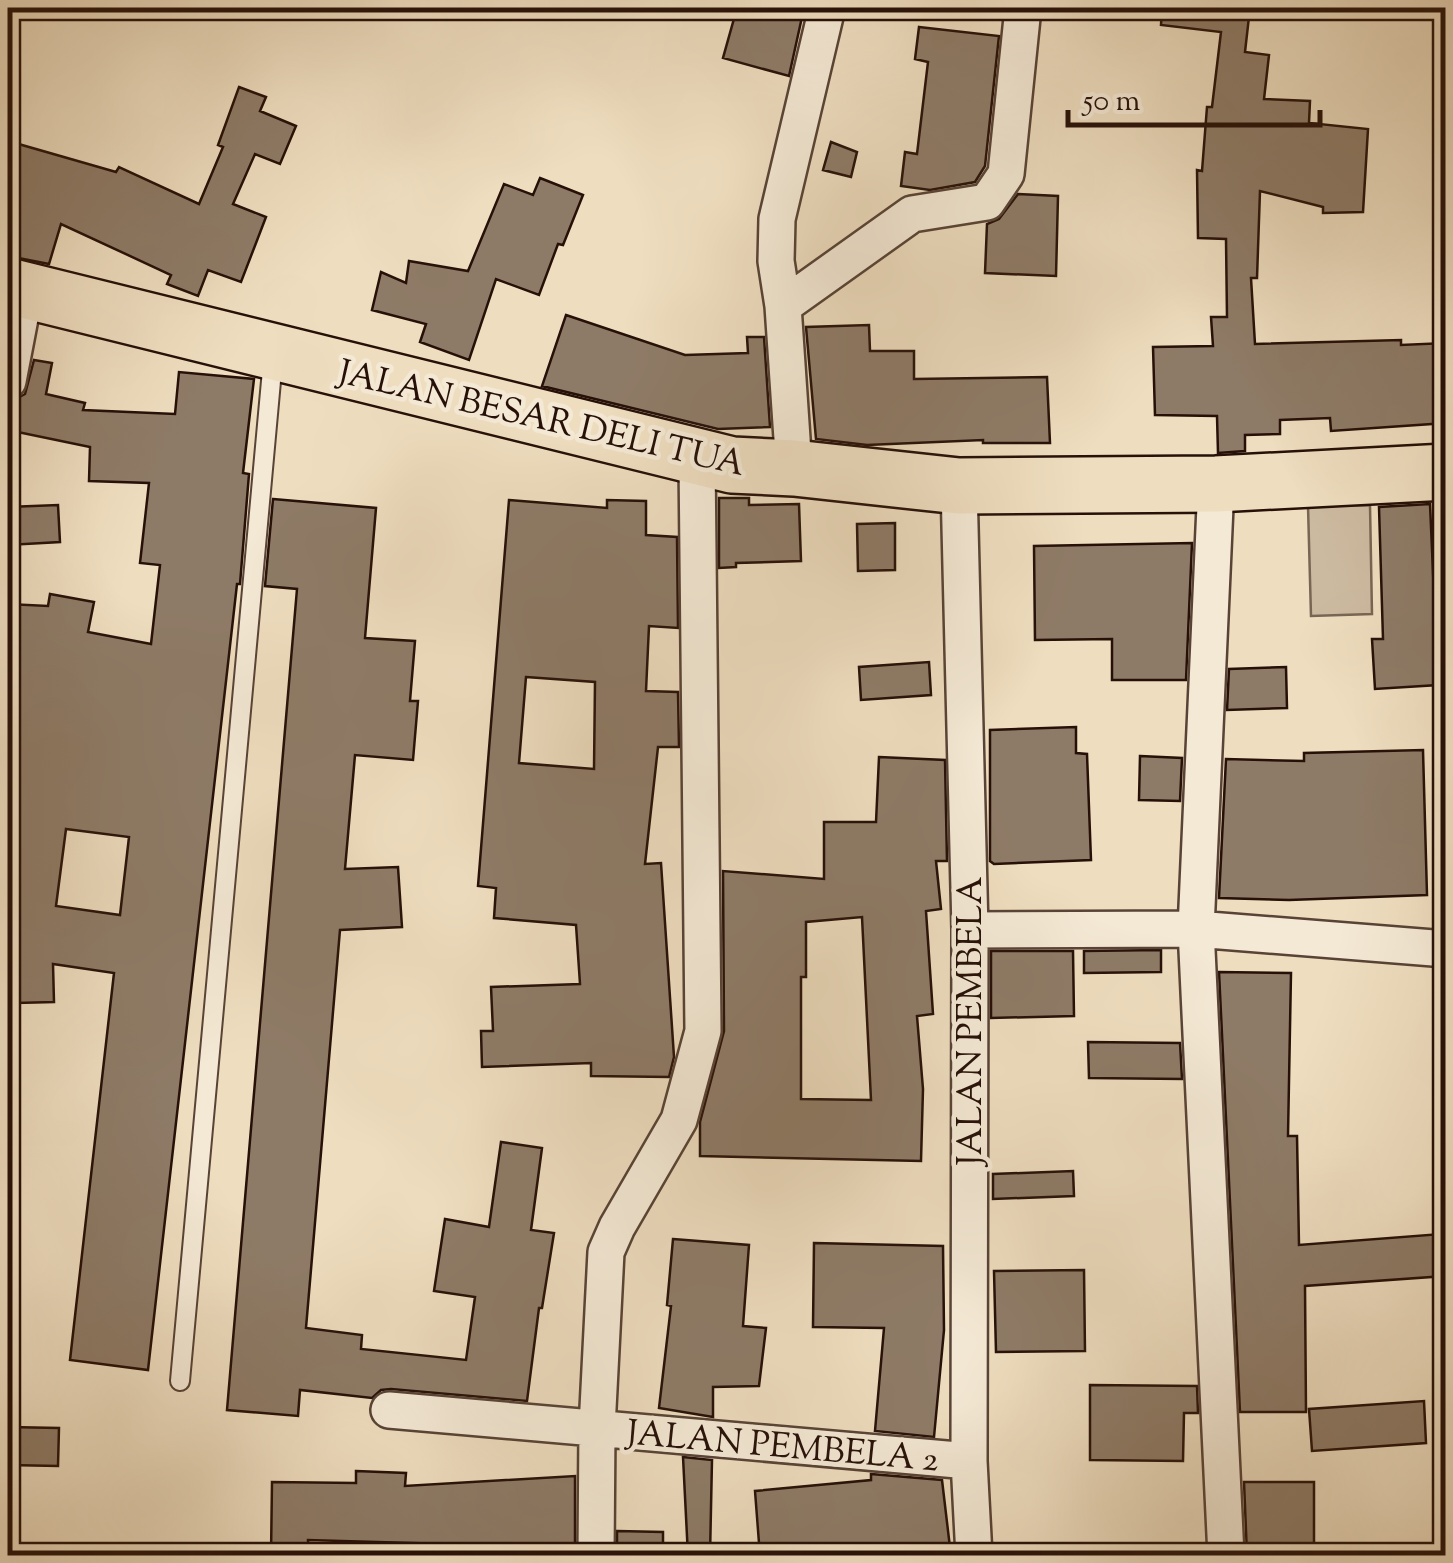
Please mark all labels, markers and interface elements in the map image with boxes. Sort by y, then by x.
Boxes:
scale bar [1068,65,1320,127]
text: 50 m [1081,81,1141,124]
street label: JALAN BESAR DELI TUA [331,348,750,492]
street label: JALAN PEMBELA [947,876,998,1168]
street label: JALAN PEMBELA 2 [623,1409,941,1488]

